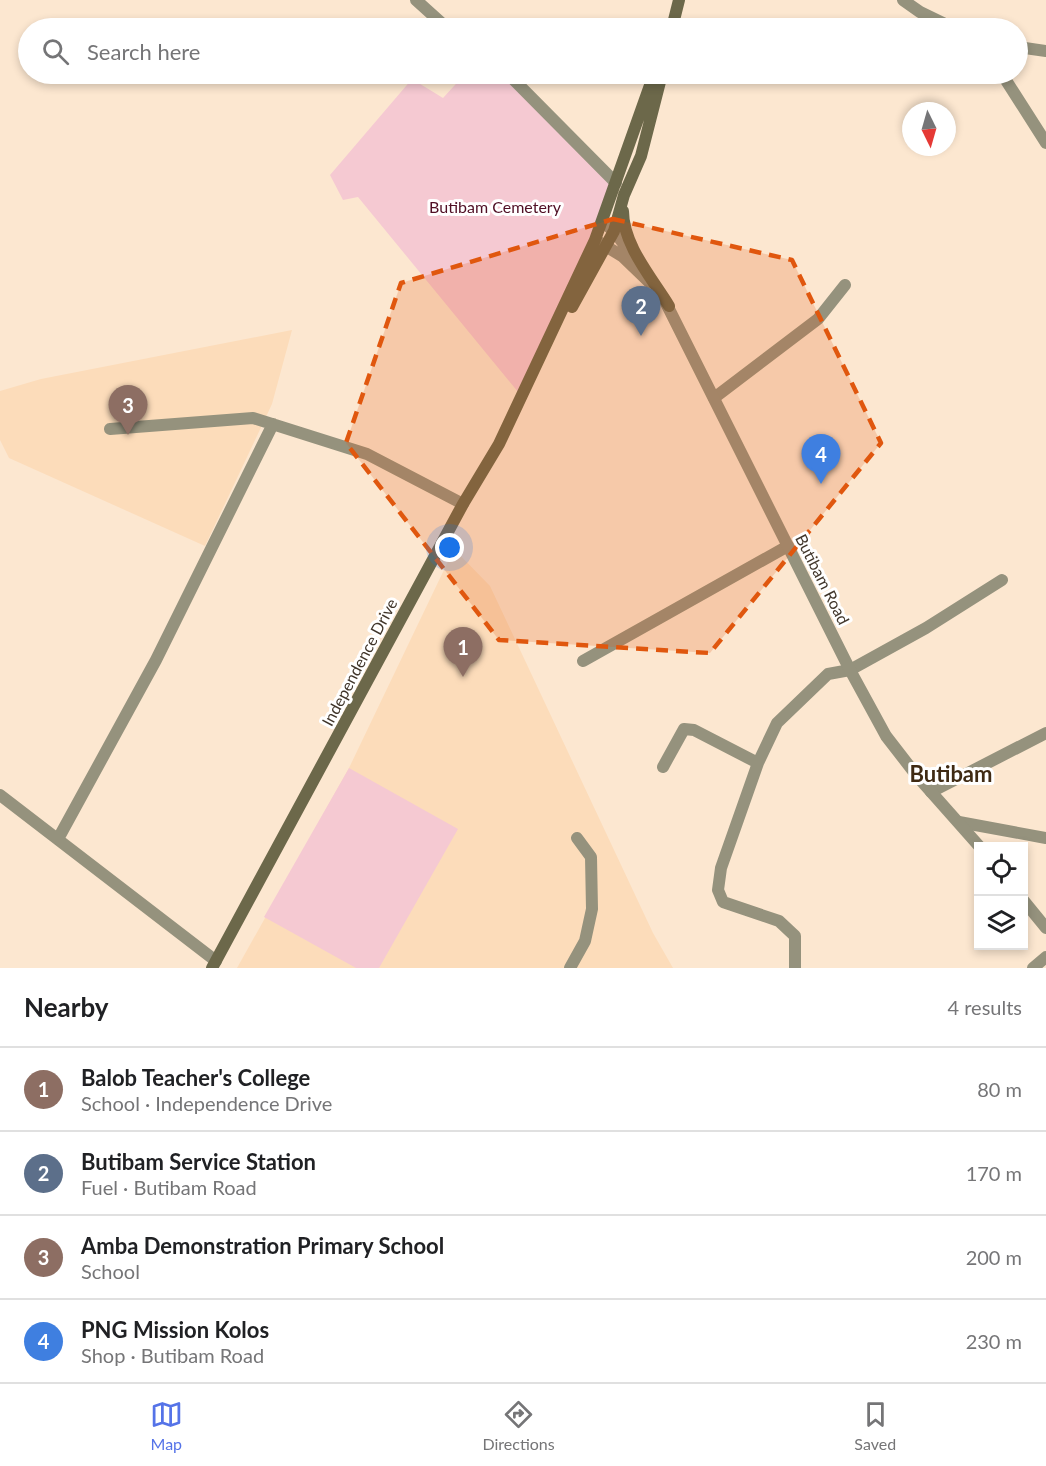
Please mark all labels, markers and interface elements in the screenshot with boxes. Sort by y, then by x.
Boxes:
search box [18,18,1028,84]
icon: search [39,35,72,68]
text: Search here [87,38,200,65]
north arrow [902,102,956,156]
park label: Butibam Cemetery [429,197,562,216]
pin: 2 [622,286,660,336]
pin: 3 [108,386,148,435]
pin: 4 [802,434,840,484]
street label: Butibam Road [792,531,854,627]
your location [435,533,464,562]
street label: Independence Drive [317,595,401,729]
pin: 1 [444,628,482,677]
district label: Butibam [910,760,992,787]
map controls [974,842,1028,950]
button: locate [974,842,1028,896]
button: layers [974,896,1028,950]
text: Nearby [24,991,109,1023]
text: 4 results [947,995,1022,1019]
text: Balob Teacher's College [81,1064,310,1091]
text: 1 [38,1077,49,1101]
text: 80 m [977,1077,1022,1101]
text: School · Independence Drive [81,1091,332,1115]
text: Butibam Service Station [81,1148,316,1175]
text: 2 [38,1161,49,1185]
text: 170 m [966,1161,1022,1185]
text: Fuel · Butibam Road [81,1175,257,1199]
text: Amba Demonstration Primary School [81,1232,444,1259]
text: 3 [38,1245,49,1269]
text: 200 m [966,1245,1022,1269]
text: School [81,1259,140,1283]
text: PNG Mission Kolos [81,1316,269,1343]
text: 4 [38,1329,49,1353]
text: 230 m [966,1329,1022,1353]
text: Shop · Butibam Road [81,1343,264,1367]
tab: Map [150,1398,183,1453]
tab: Directions [482,1398,555,1453]
tab: Saved [854,1398,896,1453]

